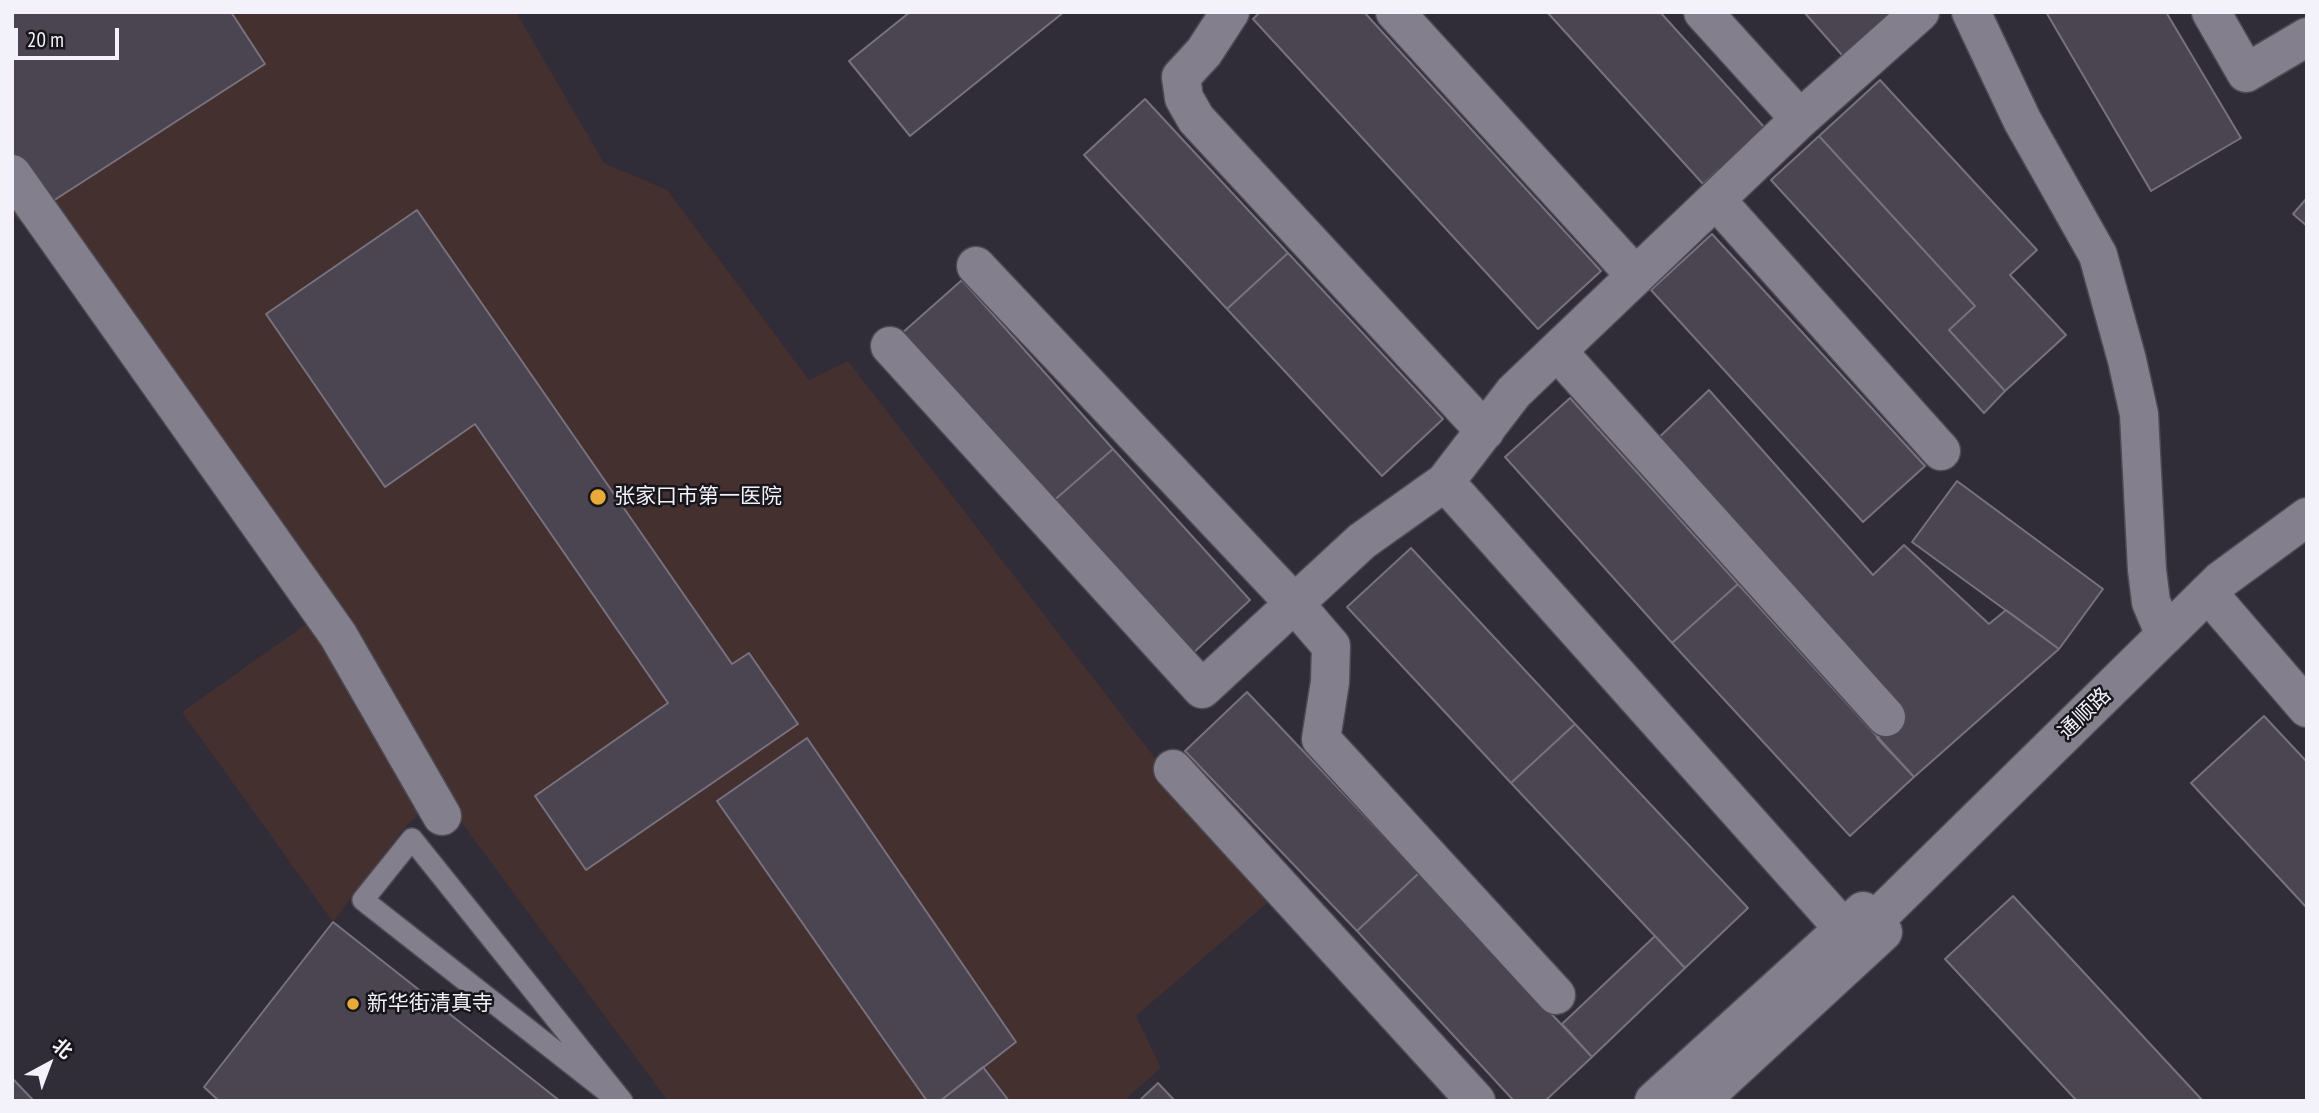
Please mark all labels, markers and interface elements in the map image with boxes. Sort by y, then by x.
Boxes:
scale bar [18,14,122,58]
text: 20 m [27,26,64,53]
place label: 张家口市第一医院 [614,484,782,510]
marker: 张家口市第一医院 [588,487,608,507]
street label: 通顺路 [2054,683,2116,745]
place label: 新华街清真寺 [367,991,493,1017]
marker: 新华街清真寺 [345,996,361,1012]
north arrow [14,1029,84,1099]
text: 北 [48,1033,78,1063]

